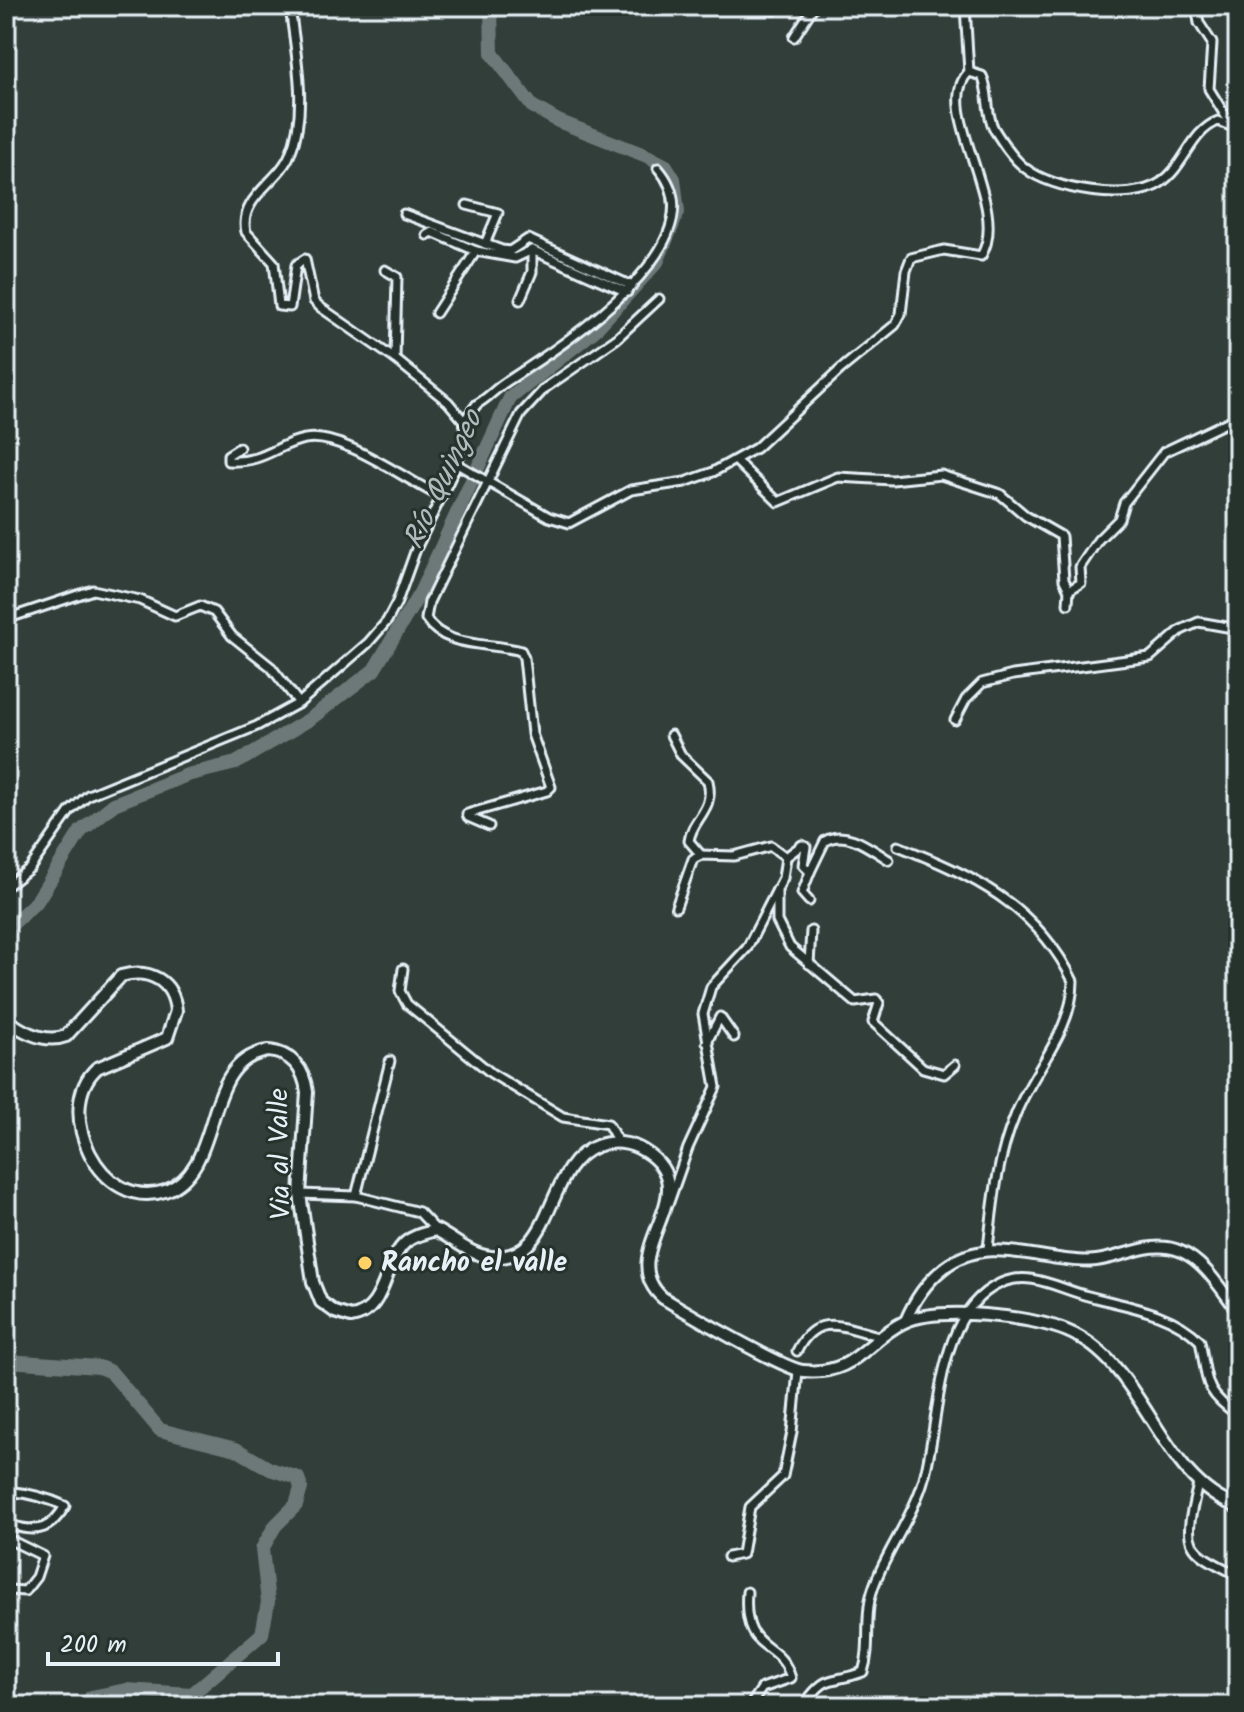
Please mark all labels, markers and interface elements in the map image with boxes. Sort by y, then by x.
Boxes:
water label: Río Quingeo [391,400,498,557]
street label: Via al Valle [257,1087,305,1220]
place label: Rancho el valle [381,1241,568,1286]
marker: Rancho el valle [356,1254,374,1272]
scale bar [48,1616,278,1666]
text: 200 m [60,1626,127,1665]

